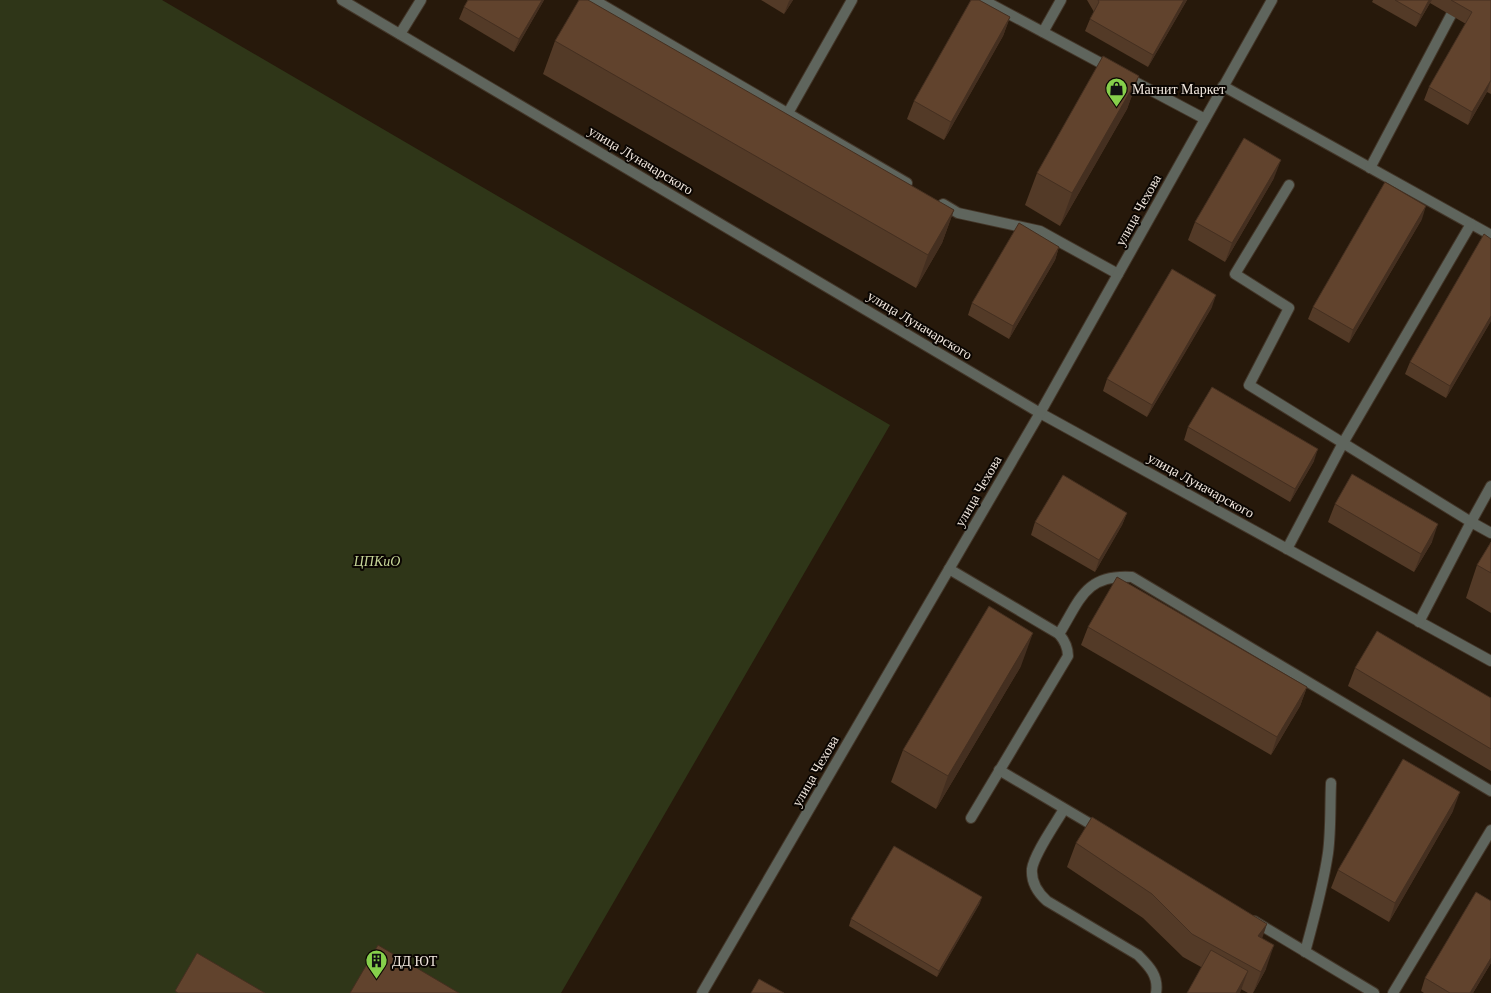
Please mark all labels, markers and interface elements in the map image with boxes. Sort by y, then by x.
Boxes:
shop icon: Магнит Маркет [1104,76,1130,109]
place label: Магнит Маркет [1132,82,1225,97]
street label: улица Луначарского [586,123,696,198]
street label: улица Чехова [1113,171,1165,249]
street label: улица Луначарского [865,288,975,363]
street label: улица Луначарского [1145,450,1257,521]
street label: улица Чехова [952,452,1005,529]
park label: ЦПКиО [353,554,400,569]
street label: улица Чехова [789,732,842,809]
building icon: ДД ЮТ [363,948,389,981]
place label: ДД ЮТ [392,954,438,969]

